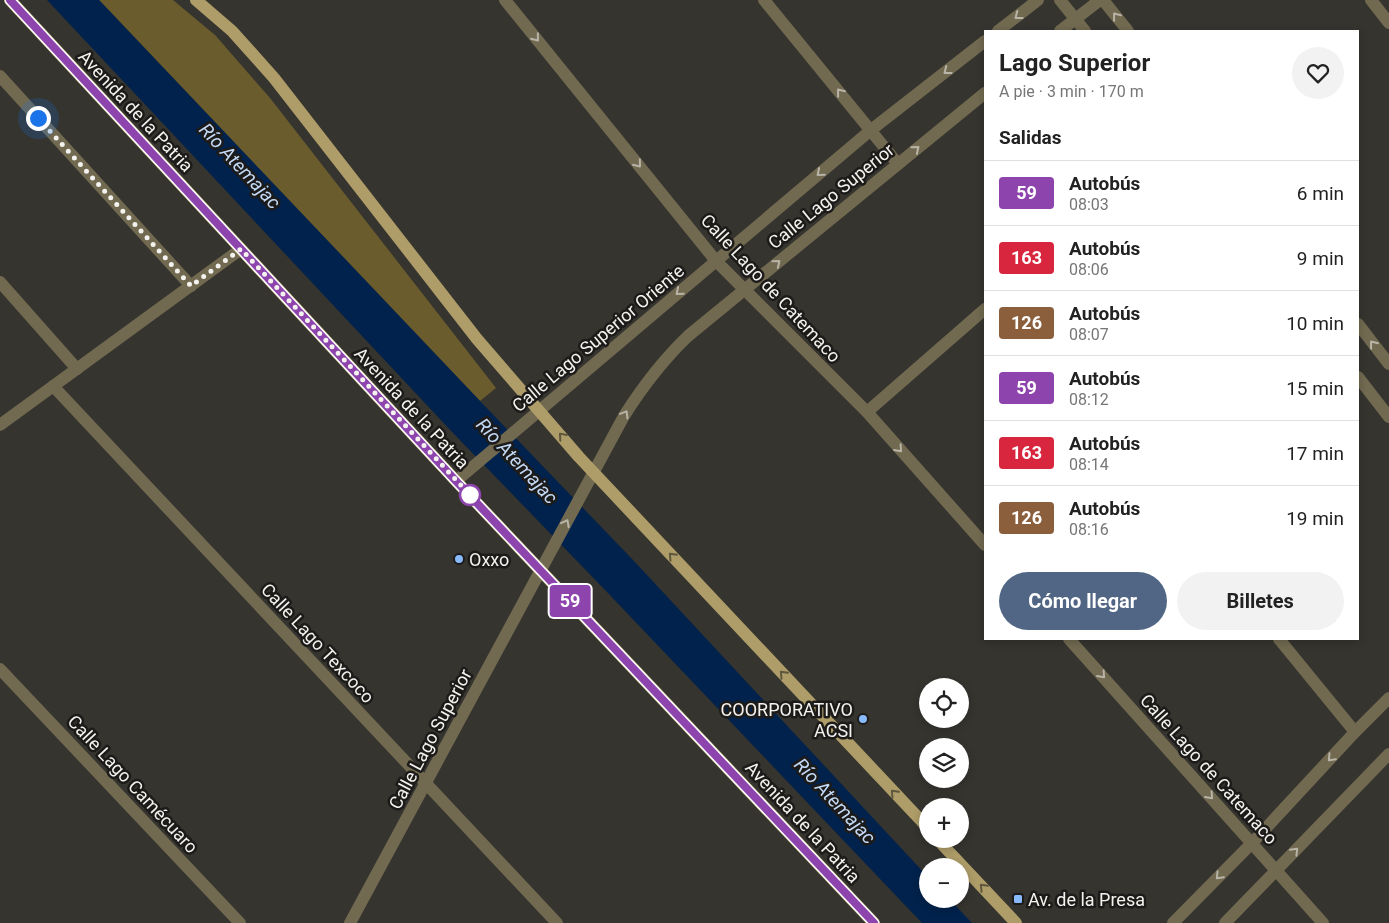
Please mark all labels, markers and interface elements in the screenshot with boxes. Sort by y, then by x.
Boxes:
one-way arrow [1015,10,1024,18]
one-way arrow [1113,13,1121,22]
one-way arrow [530,32,538,41]
street label: Avenida de la Patria [74,46,198,176]
button: heart [1292,47,1344,99]
text: Lago Superior [999,49,1150,77]
one-way arrow [943,66,952,75]
text: A pie · 3 min · 170 m [999,82,1144,101]
one-way arrow [836,89,845,98]
your location [26,106,51,131]
water label: Río Atemajac [194,118,286,214]
text: Salidas [999,126,1062,149]
street label: Calle Lago Superior [764,139,898,253]
one-way arrow [910,147,919,155]
one-way arrow [633,158,641,167]
one-way arrow [817,168,826,176]
text: Autobús [1069,172,1140,195]
text: 59 [1016,182,1037,203]
text: 6 min [1297,182,1344,205]
text: 08:03 [1069,195,1109,214]
street label: Calle Lago de Catemaco [697,210,845,366]
text: Autobús [1069,237,1140,260]
text: 163 [1011,247,1042,268]
text: 9 min [1297,247,1344,270]
street label: Calle Lago Superior Oriente [508,260,688,416]
one-way arrow [771,260,780,269]
text: 08:06 [1069,260,1109,279]
one-way arrow [676,287,685,295]
text: Autobús [1069,302,1140,325]
text: 126 [1011,312,1042,333]
text: 10 min [1286,312,1344,335]
text: 08:07 [1069,325,1109,344]
one-way arrow [1370,340,1379,349]
street label: Avenida de la Patria [350,343,474,473]
text: Autobús [1069,367,1140,390]
text: 59 [1016,377,1037,398]
text: 15 min [1286,377,1344,400]
text: 08:12 [1069,390,1109,409]
one-way arrow [619,410,629,419]
water label: Río Atemajac [471,413,563,509]
text: Autobús [1069,432,1140,455]
one-way arrow [558,433,567,442]
text: 163 [1011,442,1042,463]
text: 17 min [1286,442,1344,465]
one-way arrow [893,443,902,452]
text: 08:14 [1069,455,1109,474]
unlabelled marker [459,484,481,506]
text: Autobús [1069,497,1140,520]
text: 126 [1011,507,1042,528]
text: 19 min [1286,507,1344,530]
one-way arrow [560,520,570,529]
text: 08:16 [1069,520,1109,539]
place label: Oxxo [469,549,509,570]
one-way arrow [669,552,678,561]
marker: Oxxo [453,553,465,565]
button: Cómo llegar [999,572,1167,630]
button: Billetes [1177,572,1344,630]
street label: Calle Lago Texcoco [257,579,379,707]
line badge: 59 [548,585,592,617]
text: 59 [560,590,580,611]
street label: Calle Lago Superior [384,665,476,813]
one-way arrow [1096,670,1105,679]
one-way arrow [780,671,789,680]
map controls [919,678,969,908]
button: locate [919,678,969,728]
street label: Calle Lago de Catemaco [1136,690,1282,848]
place label: COORPORATIVO ACSI [721,699,853,741]
street label: Calle Lago Camécuaro [64,711,202,857]
marker: COORPORATIVO ACSI [857,713,869,725]
button: layers [919,738,969,788]
one-way arrow [1328,752,1337,761]
water label: Río Atemajac [789,753,881,849]
street label: Avenida de la Patria [741,757,865,887]
one-way arrow [891,789,900,798]
one-way arrow [1204,791,1213,800]
button: + [919,798,969,848]
one-way arrow [1289,847,1298,856]
button: − [919,858,969,908]
one-way arrow [1216,870,1225,879]
one-way arrow [980,884,989,893]
place label: Av. de la Presa [1028,889,1145,910]
marker: Av. de la Presa [1012,893,1024,905]

